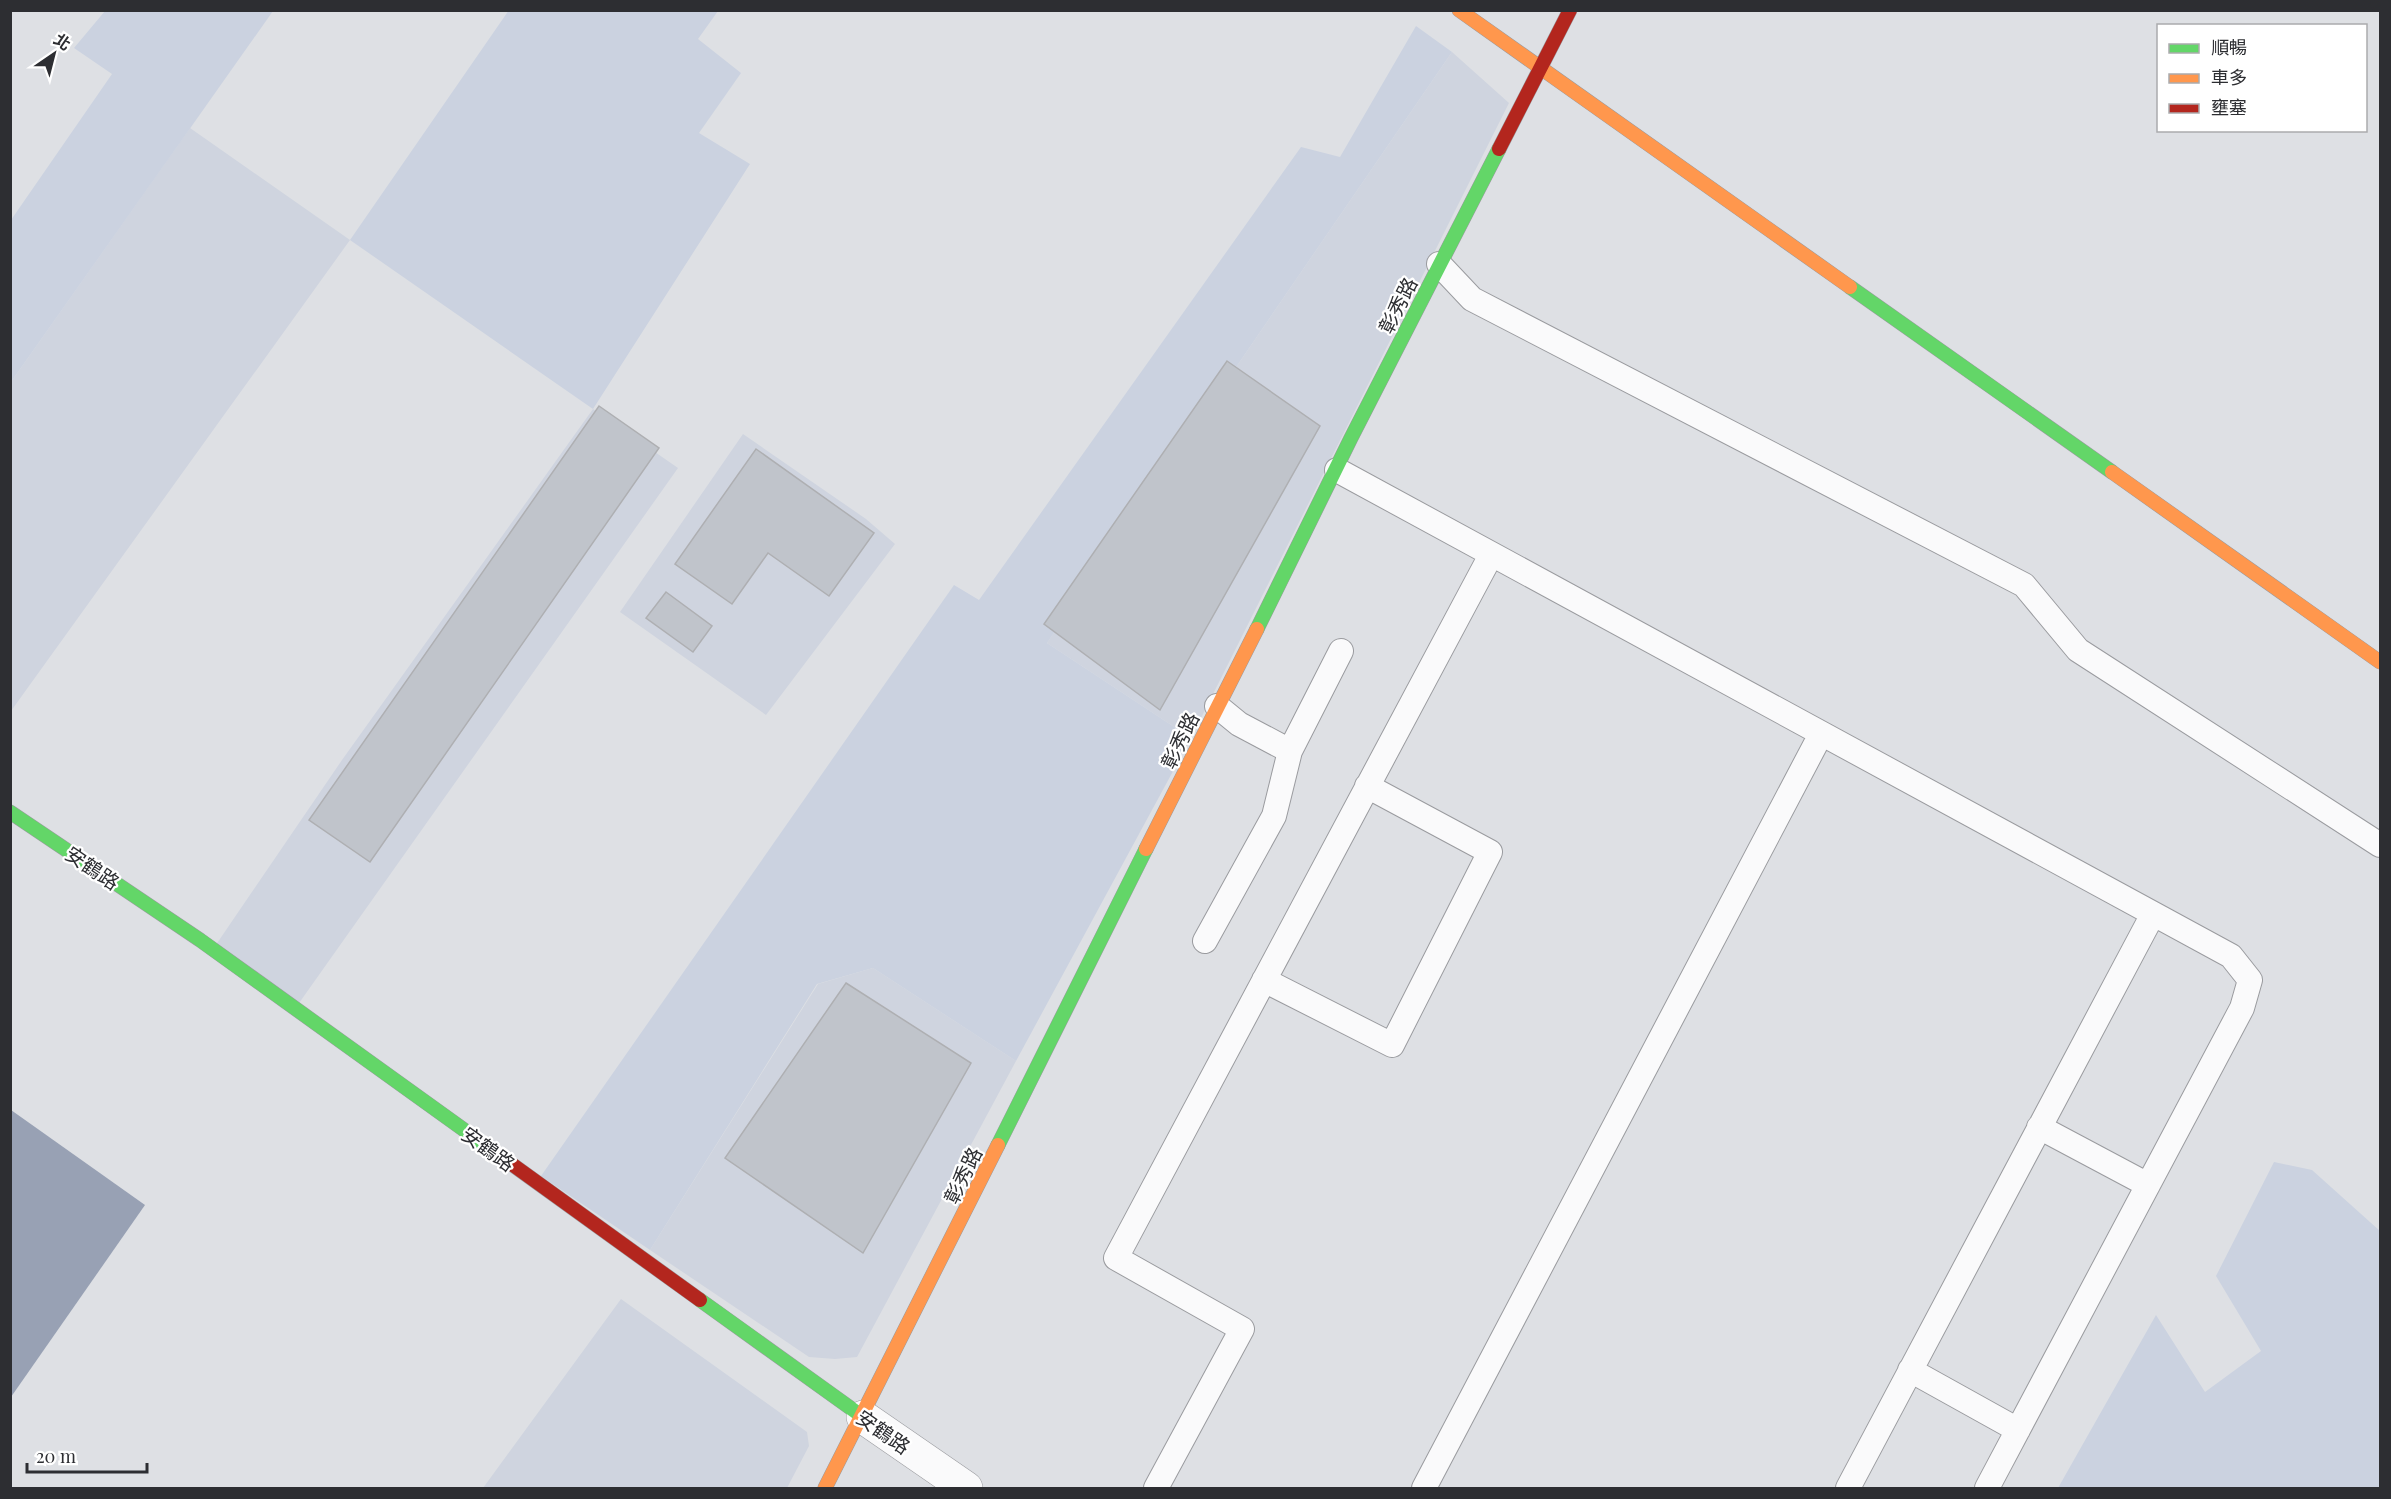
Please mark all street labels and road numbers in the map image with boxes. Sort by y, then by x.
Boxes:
street label: 彰秀路 [1371,272,1423,338]
street label: 彰秀路 [1154,707,1204,773]
street label: 安鶴路 [61,839,125,895]
street label: 安鶴路 [457,1119,521,1177]
street label: 彰秀路 [937,1142,987,1208]
street label: 安鶴路 [852,1403,916,1459]

